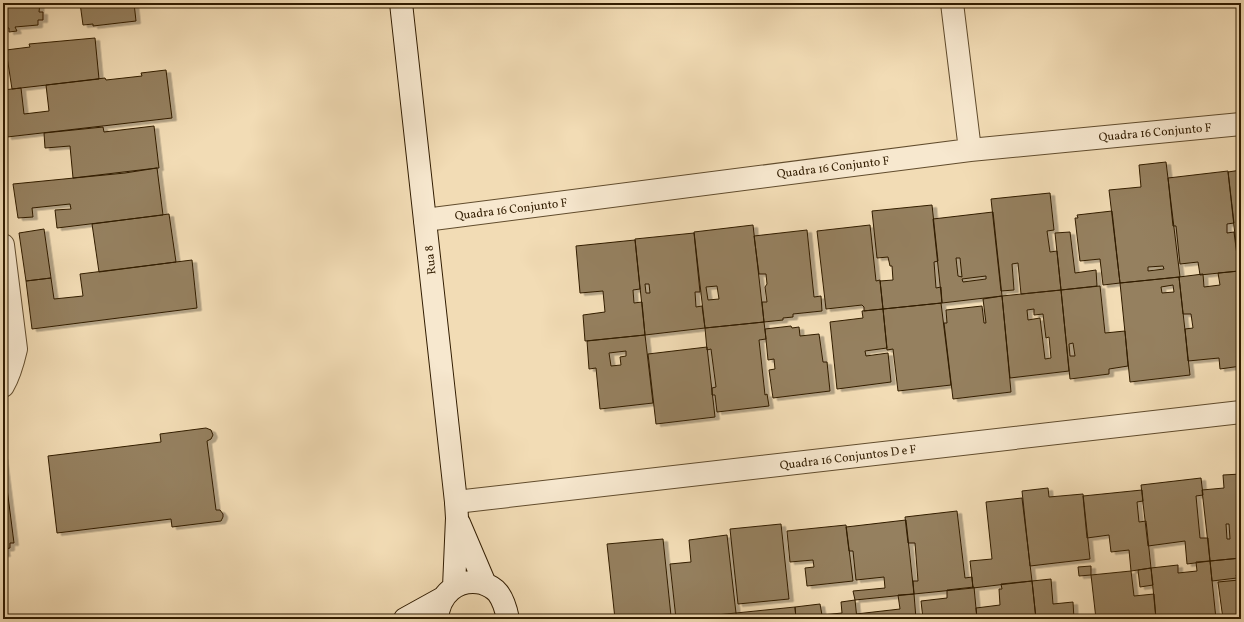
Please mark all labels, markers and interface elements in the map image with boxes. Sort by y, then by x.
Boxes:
street label: Quadra 16 Conjunto F [1098,120,1212,146]
street label: Quadra 16 Conjunto F [776,153,891,183]
street label: Quadra 16 Conjunto F [454,195,569,225]
street label: Rua 8 [421,244,440,275]
street label: Quadra 16 Conjuntos D e F [779,442,918,474]

